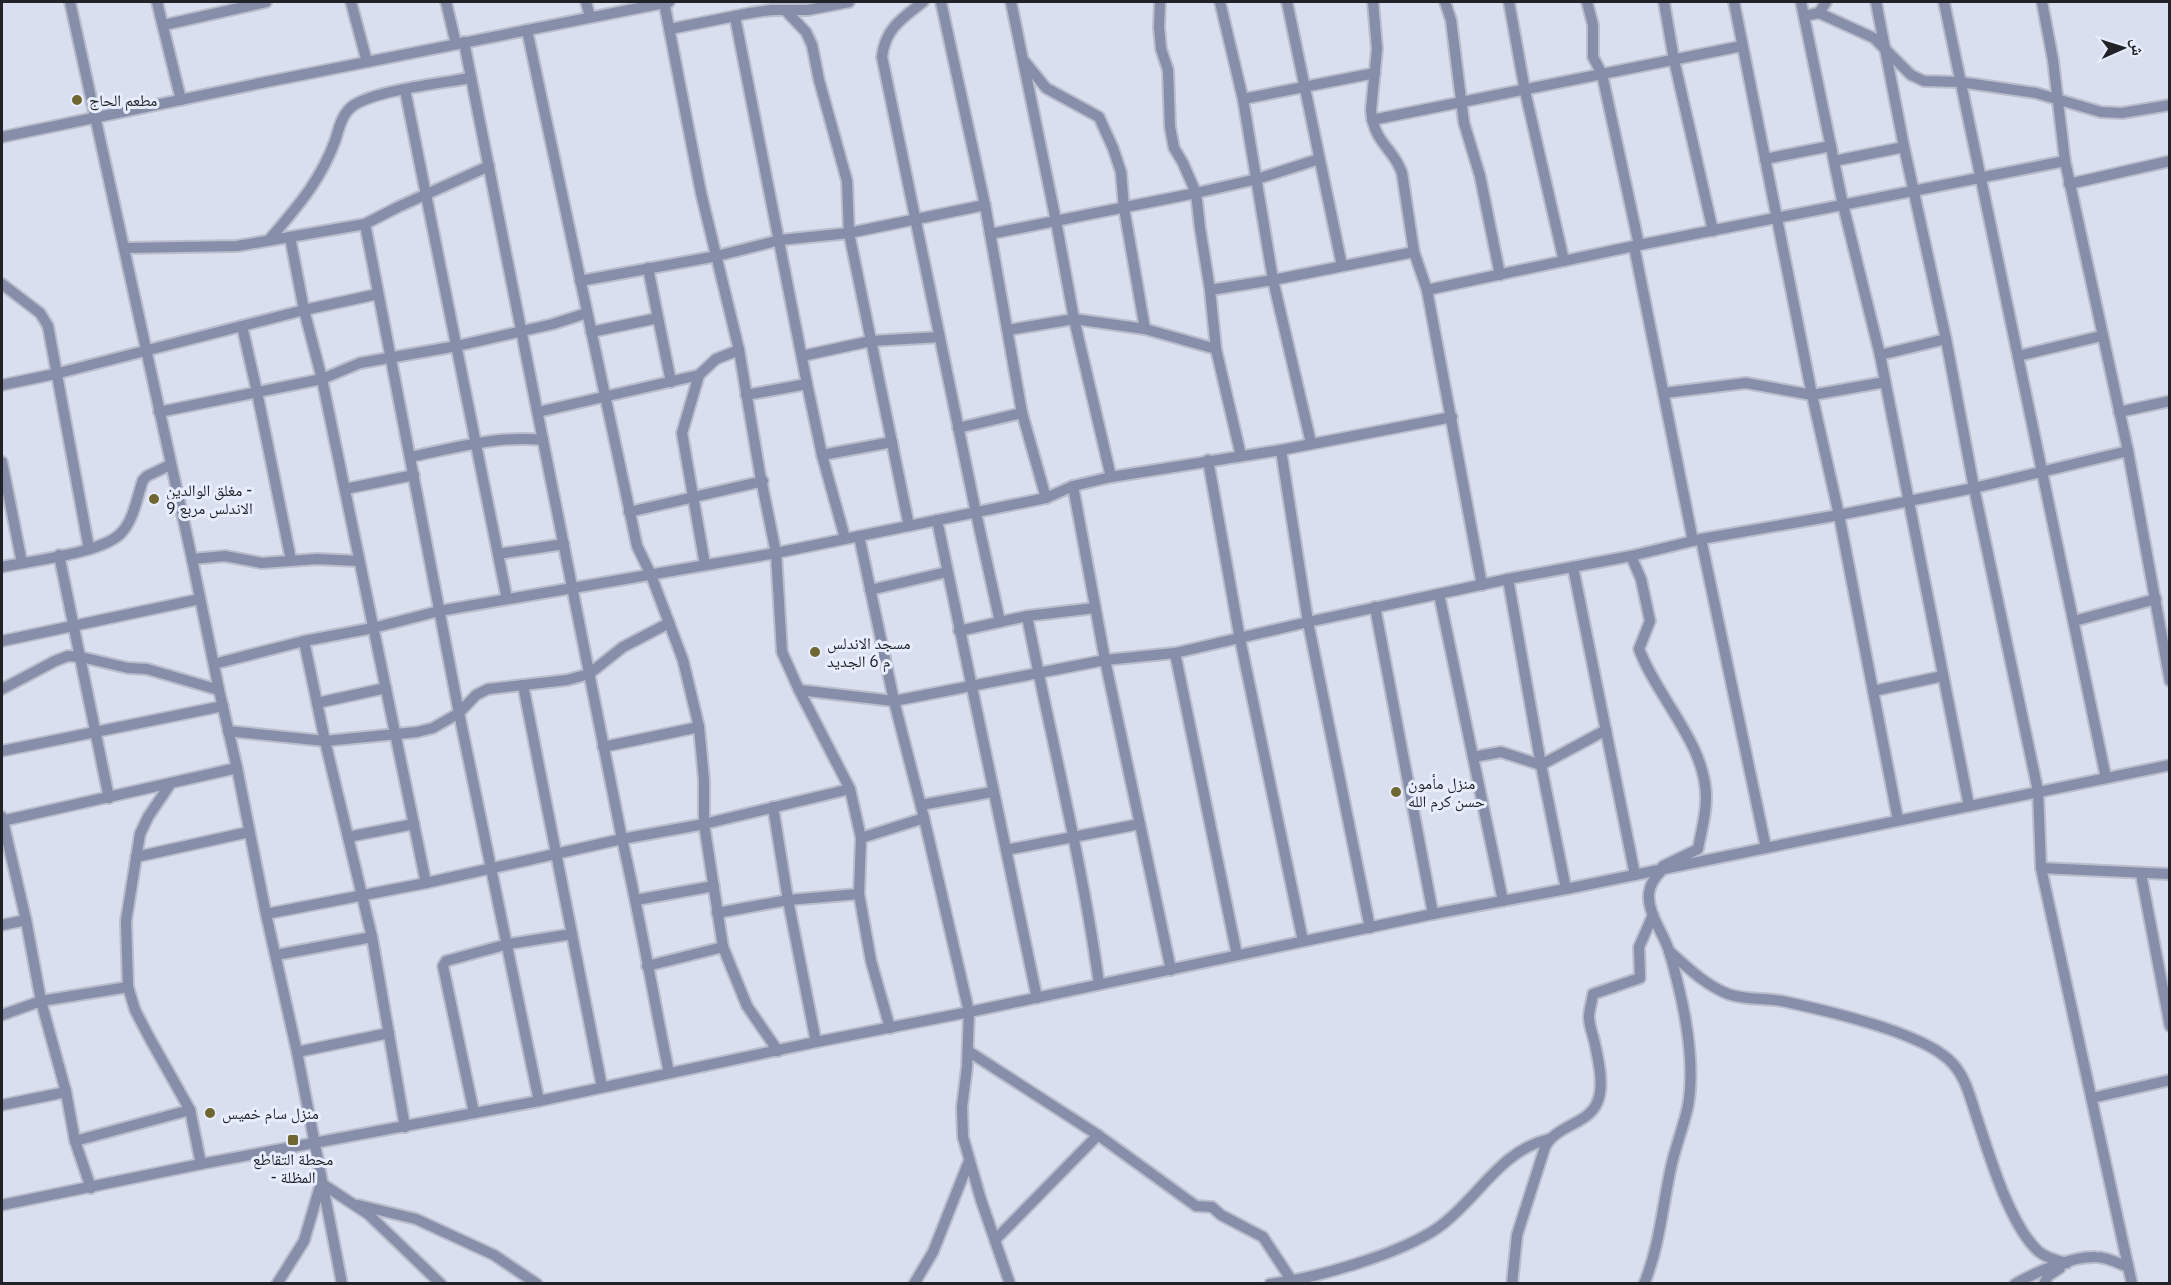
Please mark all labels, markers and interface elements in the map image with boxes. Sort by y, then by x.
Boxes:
north arrow [2093,18,2153,78]
text: ش [2128,38,2148,56]
place label: مطعم الحاج [89,90,157,111]
marker: مطعم الحاج [70,93,84,107]
place label: مغلق الوالدين - الاندلس مربع 9 [166,480,253,519]
marker: مغلق الوالدين - الاندلس مربع 9 [147,492,161,506]
place label: مسجد الاندلس م 6 الجديد [827,633,911,672]
marker: مسجد الاندلس م 6 الجديد [808,645,822,659]
place label: منزل مأمون حسن كرم الله [1408,773,1485,812]
marker: منزل مأمون حسن كرم الله [1389,785,1403,799]
place label: منزل سام خميس [222,1103,319,1124]
marker: منزل سام خميس [203,1106,217,1120]
marker: محطة التقاطع - المظلة [286,1133,300,1147]
place label: محطة التقاطع - المظلة [253,1149,333,1187]

